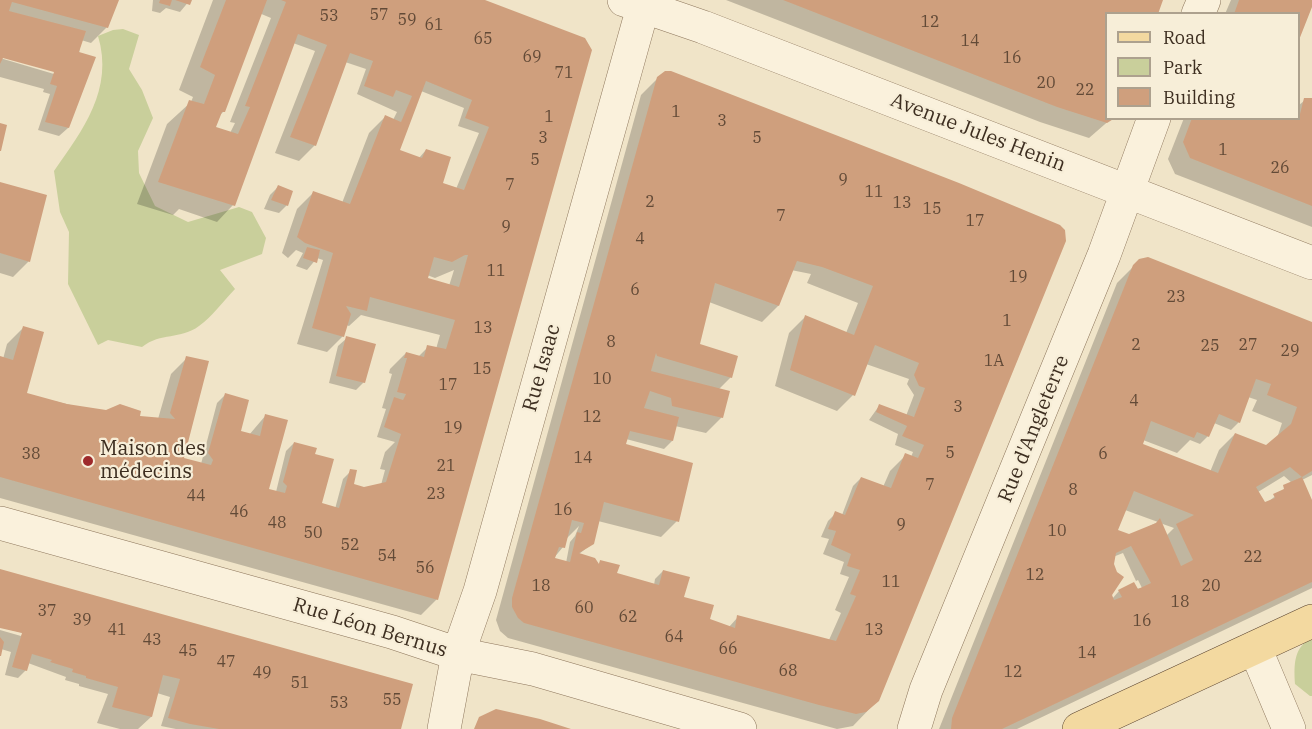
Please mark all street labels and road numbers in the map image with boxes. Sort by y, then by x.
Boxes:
street label: Avenue Jules Henin [887,89,1069,177]
street label: Rue Isaac [518,321,566,415]
street label: Rue d'Angleterre [994,352,1074,506]
street label: Rue Léon Bernus [290,593,450,663]

